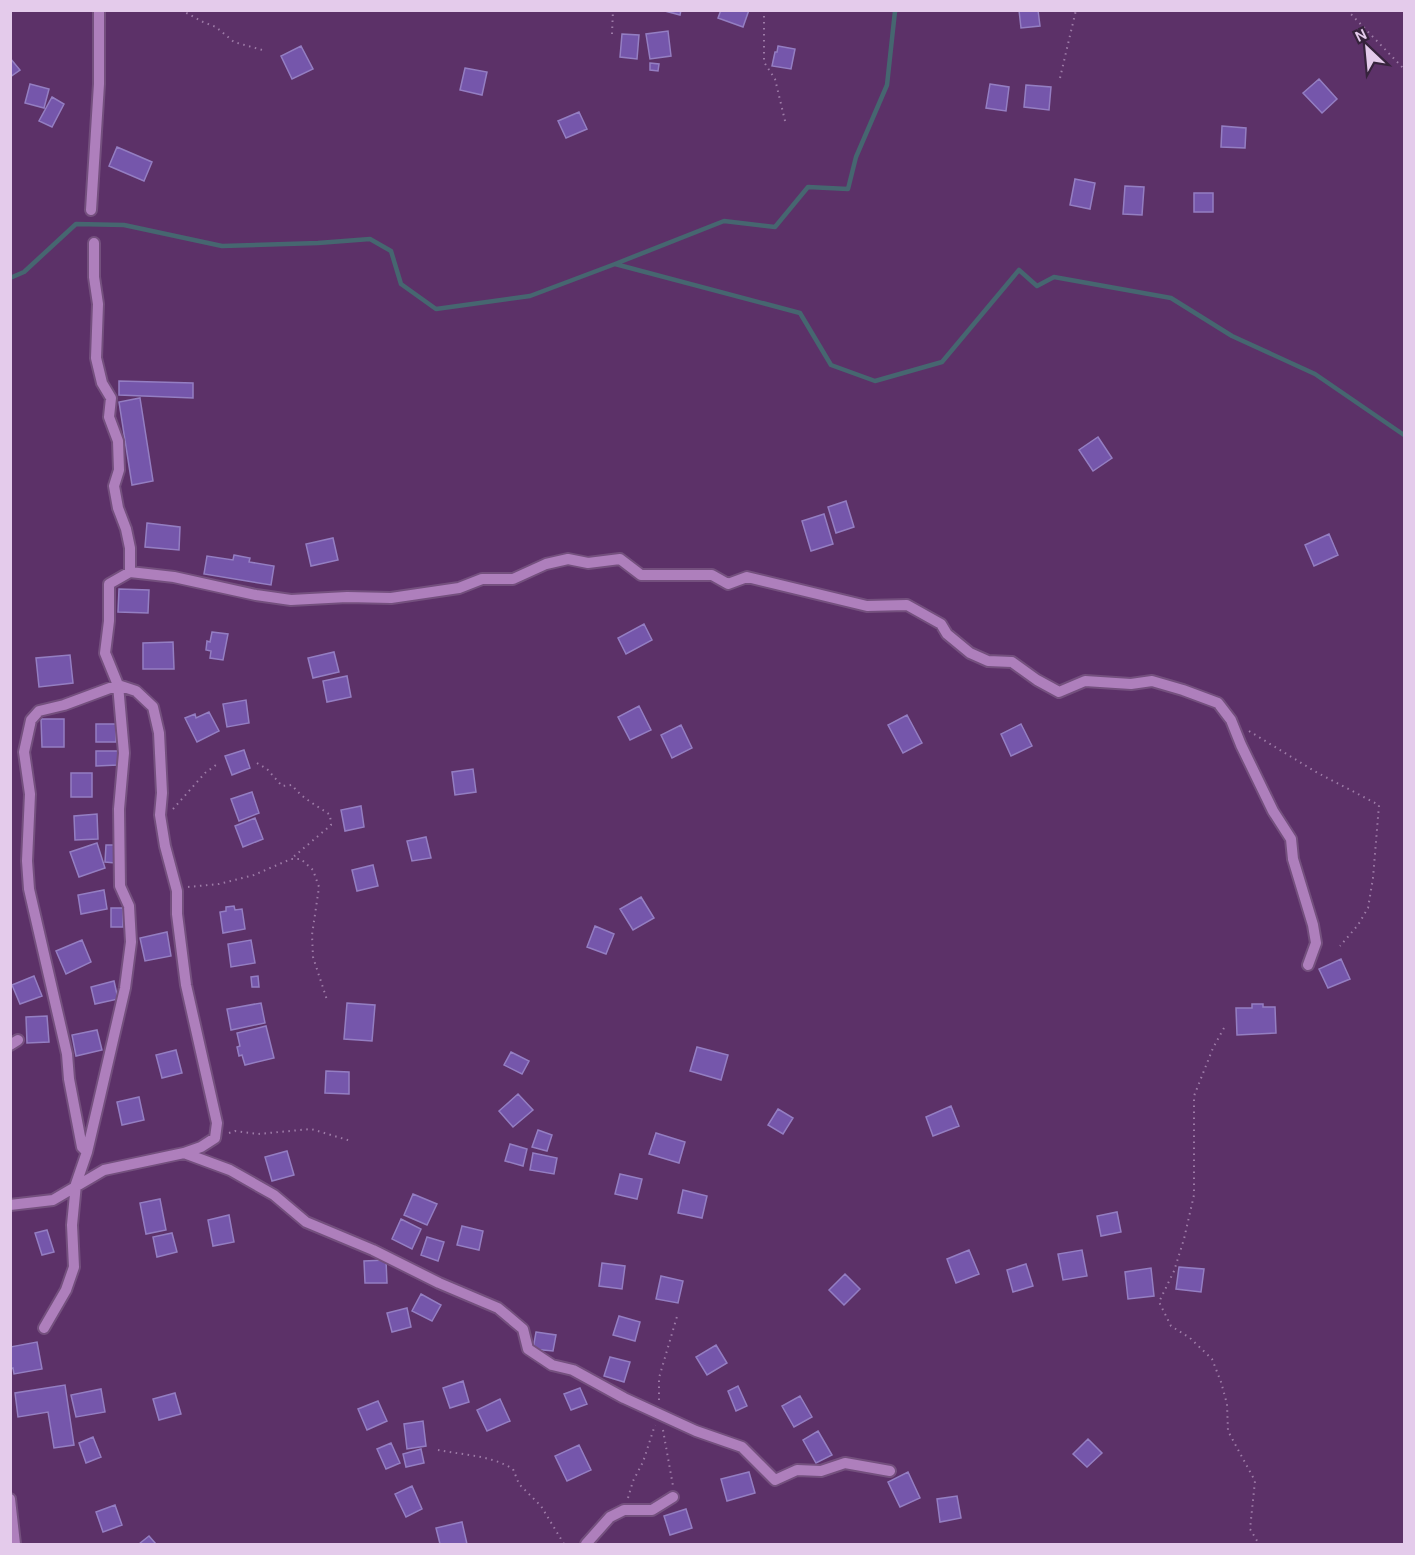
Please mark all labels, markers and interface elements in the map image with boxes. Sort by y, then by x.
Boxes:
north arrow [1337,18,1397,78]
text: N [1351,24,1370,46]

